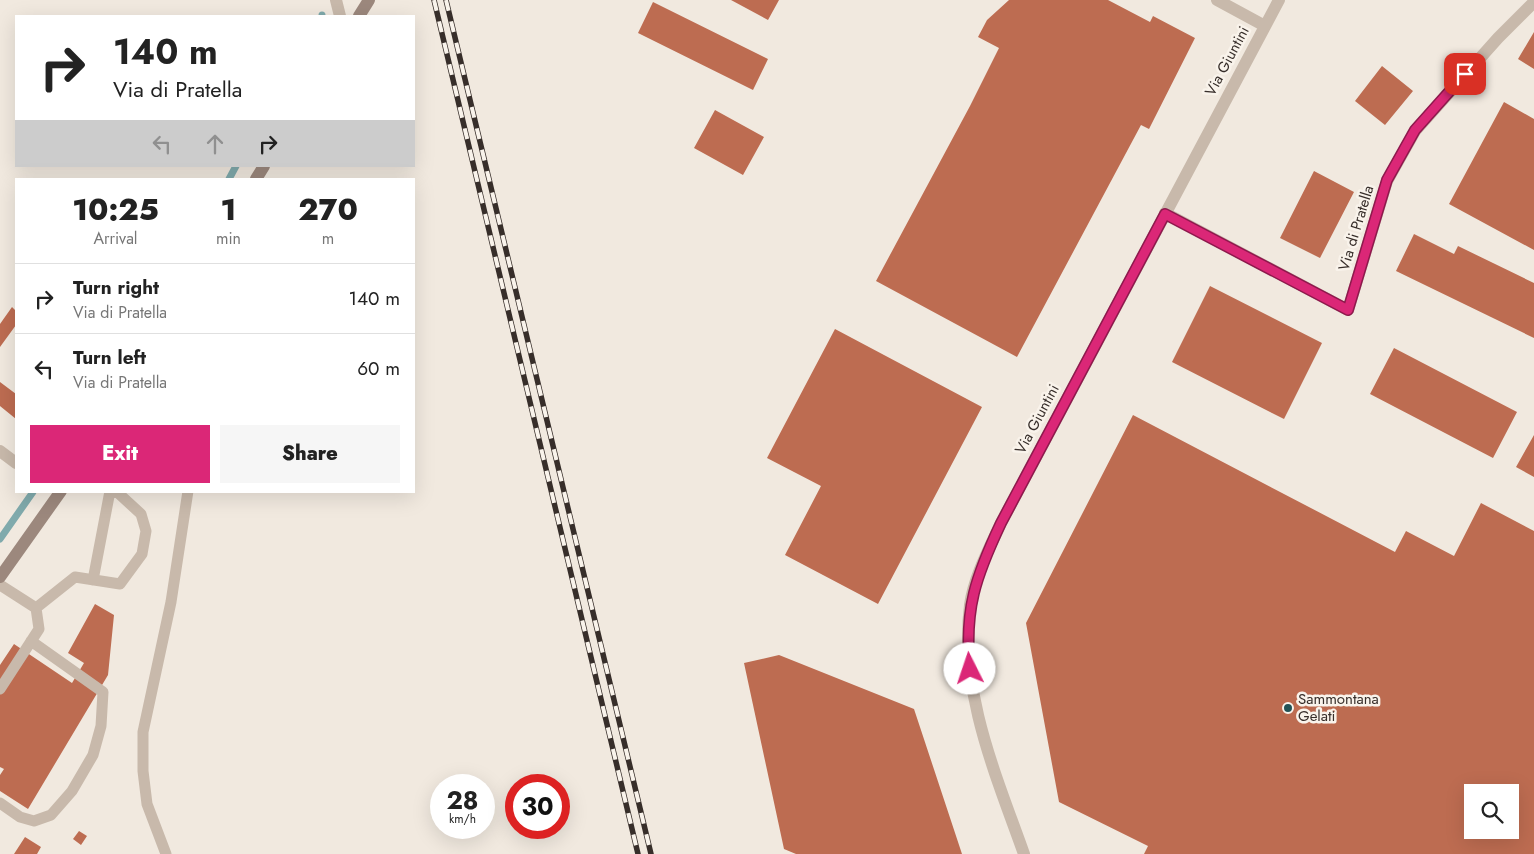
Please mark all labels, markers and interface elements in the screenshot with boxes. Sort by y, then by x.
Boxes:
street label: Via Giuntini [1199,22,1255,100]
text: 140 m [113,27,218,77]
icon: right [30,35,95,100]
pin [1444,53,1486,95]
icon: arrive [1451,60,1479,88]
text: Via di Pratella [113,73,242,105]
icon: left [148,130,176,158]
icon: ahead [201,130,229,158]
icon: right [254,130,282,158]
street label: Via di Pratella [1333,183,1379,273]
text: 10:25 [72,188,159,231]
text: 1 [221,188,236,231]
text: 270 [298,188,358,231]
text: Arrival [93,227,138,250]
text: min [216,227,241,250]
text: m [322,227,334,250]
text: Turn right [73,274,159,301]
icon: right [30,285,58,313]
text: 140 m [348,285,400,312]
text: Via di Pratella [73,301,167,324]
text: Turn left [73,344,146,371]
icon: left [30,355,58,383]
text: 60 m [357,355,400,382]
text: Via di Pratella [73,371,167,394]
street label: Via Giuntini [1009,380,1065,458]
button: Exit [30,425,210,483]
button: Share [220,425,400,483]
position arrow [943,642,995,694]
place label: Sammontana Gelati [1298,688,1379,727]
marker: Sammontana Gelati [1282,702,1294,714]
speed limit sign: 30 [505,774,570,839]
text: 28 [446,782,479,818]
map controls [1464,784,1519,839]
button: search [1464,784,1519,839]
text: km/h [449,810,476,828]

